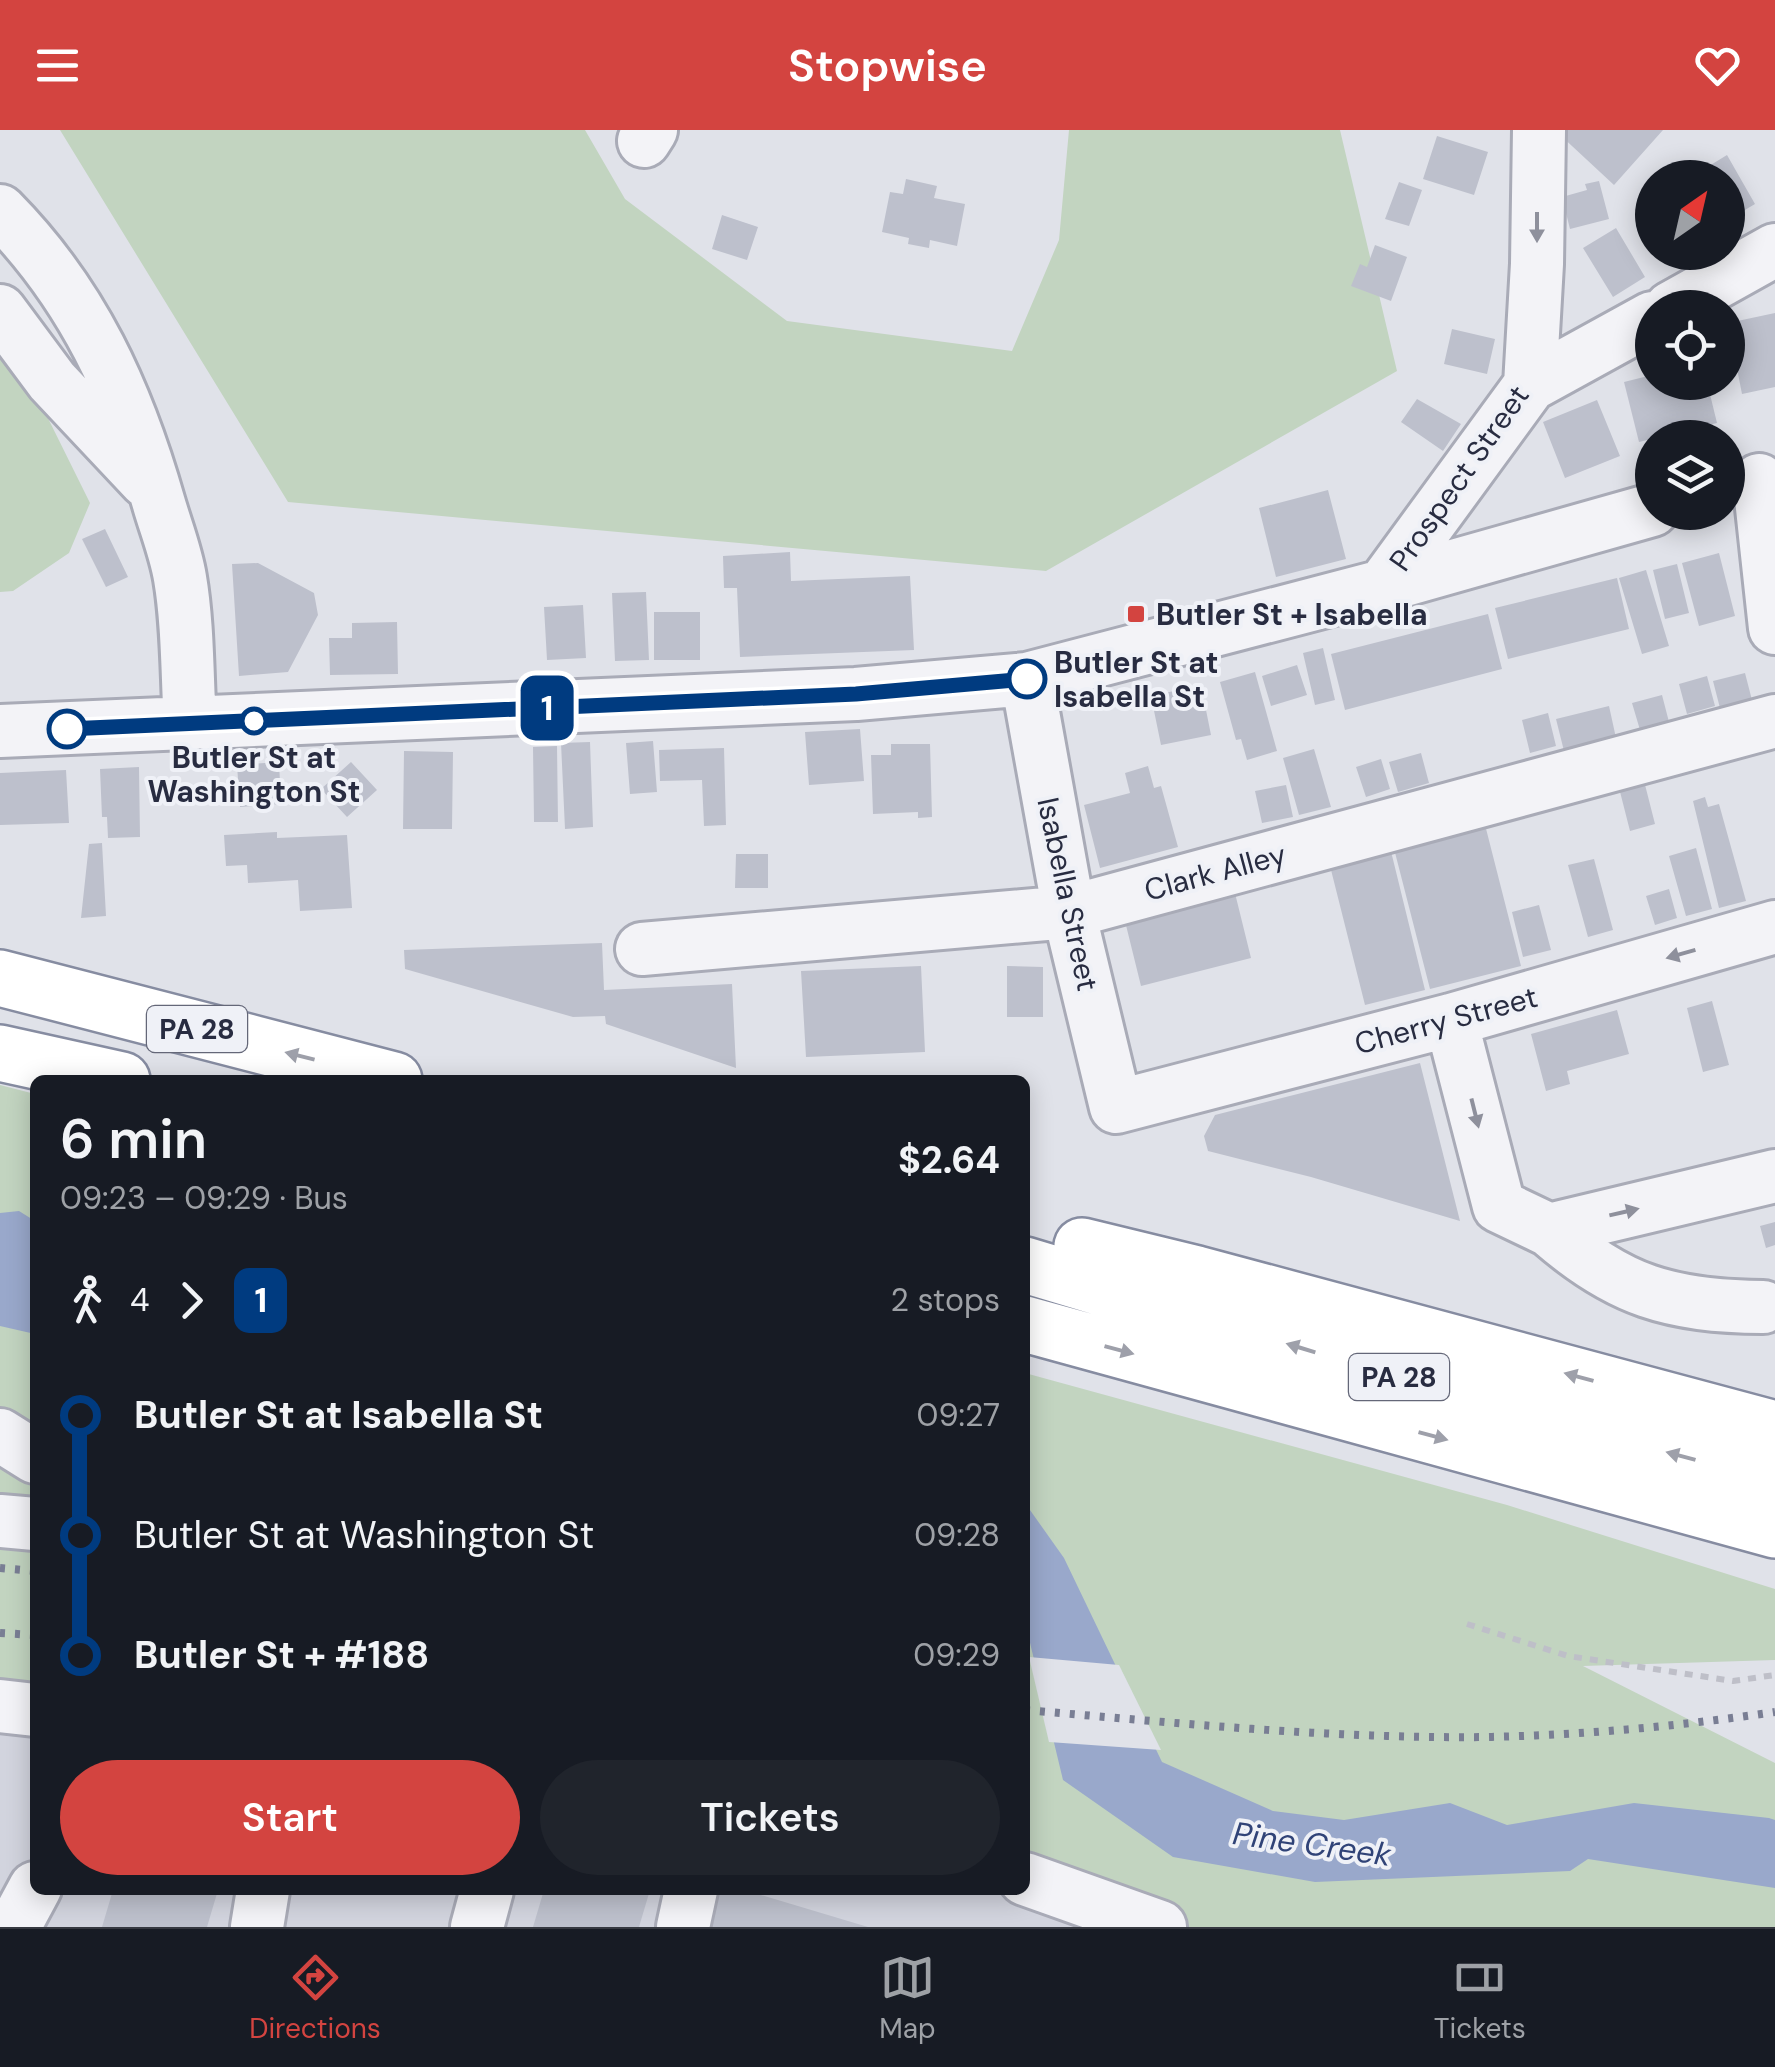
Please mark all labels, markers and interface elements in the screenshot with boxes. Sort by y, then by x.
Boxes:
text: Stopwise [788,36,987,95]
icon: menu [30,38,85,93]
icon: heart [1690,38,1745,93]
north arrow [1635,160,1745,270]
map controls [1635,160,1745,530]
one-way arrow [1529,211,1545,243]
button: locate [1635,290,1745,400]
street label: Prospect Street [1380,377,1538,579]
button: layers [1635,420,1745,530]
place label: Butler St + Isabella [1156,595,1428,634]
marker: Butler St + Isabella [1125,603,1147,625]
place label: Butler St at Isabella St [1054,643,1219,716]
marker: Butler St at Isabella St [1008,660,1046,698]
line badge: 1 [514,676,580,740]
text: 1 [541,685,553,731]
marker: Butler St at Washington St [241,708,267,734]
unlabelled marker [48,710,86,748]
place label: Butler St at Washington St [147,738,361,811]
street label: Isabella Street [1028,794,1108,994]
street label: Clark Alley [1140,834,1290,910]
one-way arrow [1665,947,1696,962]
street label: Cherry Street [1350,977,1542,1063]
road number: PA 28 [147,1006,247,1052]
one-way arrow [284,1047,315,1063]
one-way arrow [1468,1098,1483,1129]
text: 6 min [60,1103,207,1175]
text: $2.64 [898,1135,1000,1185]
text: 09:23 – 09:29 · Bus [60,1177,348,1219]
one-way arrow [1609,1204,1640,1219]
icon: walk [60,1273,115,1328]
icon: forward [164,1273,219,1328]
text: 1 [254,1277,267,1323]
text: 4 [130,1279,149,1321]
text: 2 stops [891,1279,1000,1321]
one-way arrow [1285,1340,1316,1355]
one-way arrow [1104,1342,1135,1358]
road number: PA 28 [1349,1354,1449,1400]
one-way arrow [1563,1369,1594,1385]
text: Butler St at Isabella St [134,1390,543,1440]
text: 09:27 [917,1394,1000,1436]
one-way arrow [1417,1428,1448,1444]
one-way arrow [1665,1448,1696,1463]
text: Butler St at Washington St [134,1510,594,1560]
text: 09:28 [914,1514,1000,1556]
text: Butler St + #188 [134,1630,429,1680]
text: 09:29 [913,1634,1000,1676]
button: Start [60,1760,520,1875]
button: Tickets [540,1760,1000,1875]
water label: Pine Creek [1230,1812,1394,1876]
tab: Directions [249,1950,381,2047]
tab: Map [879,1950,936,2047]
tab: Tickets [1434,1950,1526,2047]

